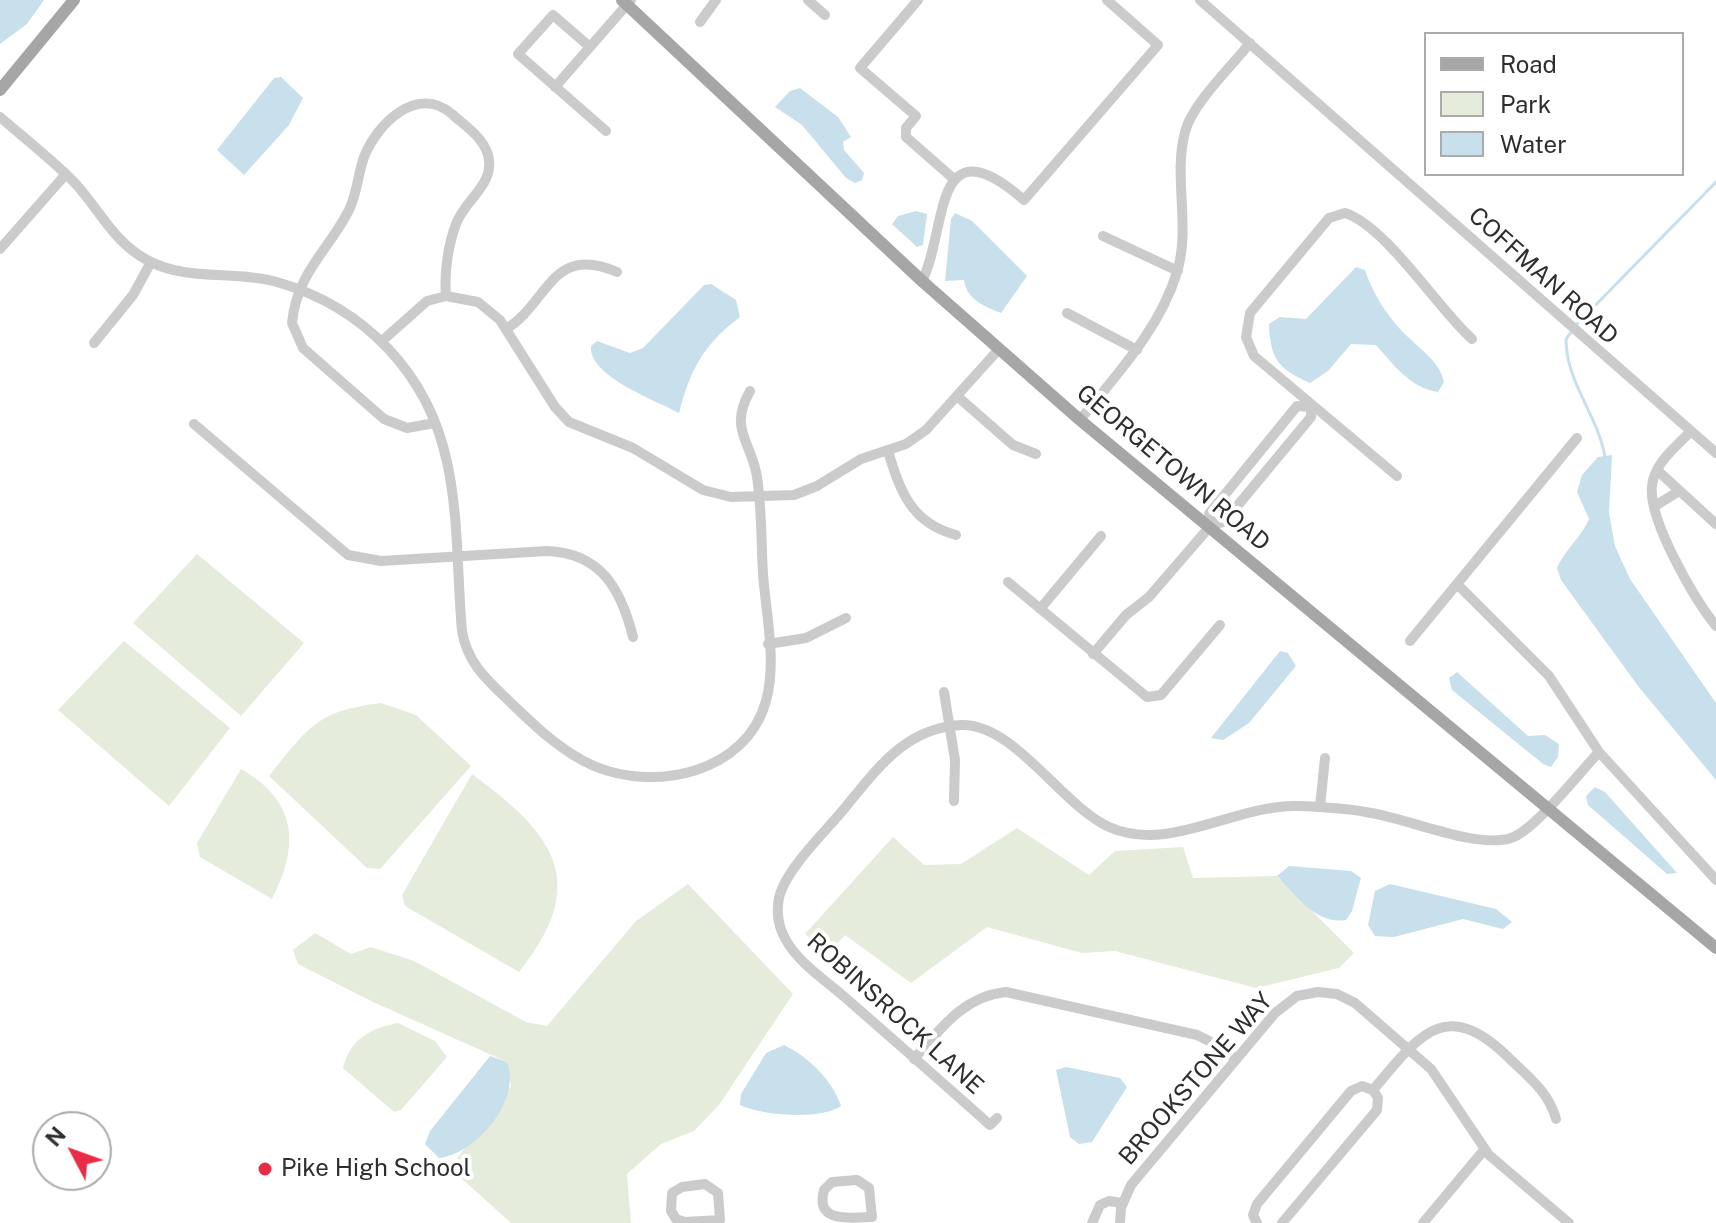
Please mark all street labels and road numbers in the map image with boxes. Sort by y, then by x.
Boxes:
street label: COFFMAN ROAD [1462,201,1624,351]
street label: GEORGETOWN ROAD [1070,379,1276,557]
street label: ROBINSROCK LANE [801,927,989,1101]
street label: BROOKSTONE WAY [1113,987,1279,1171]

